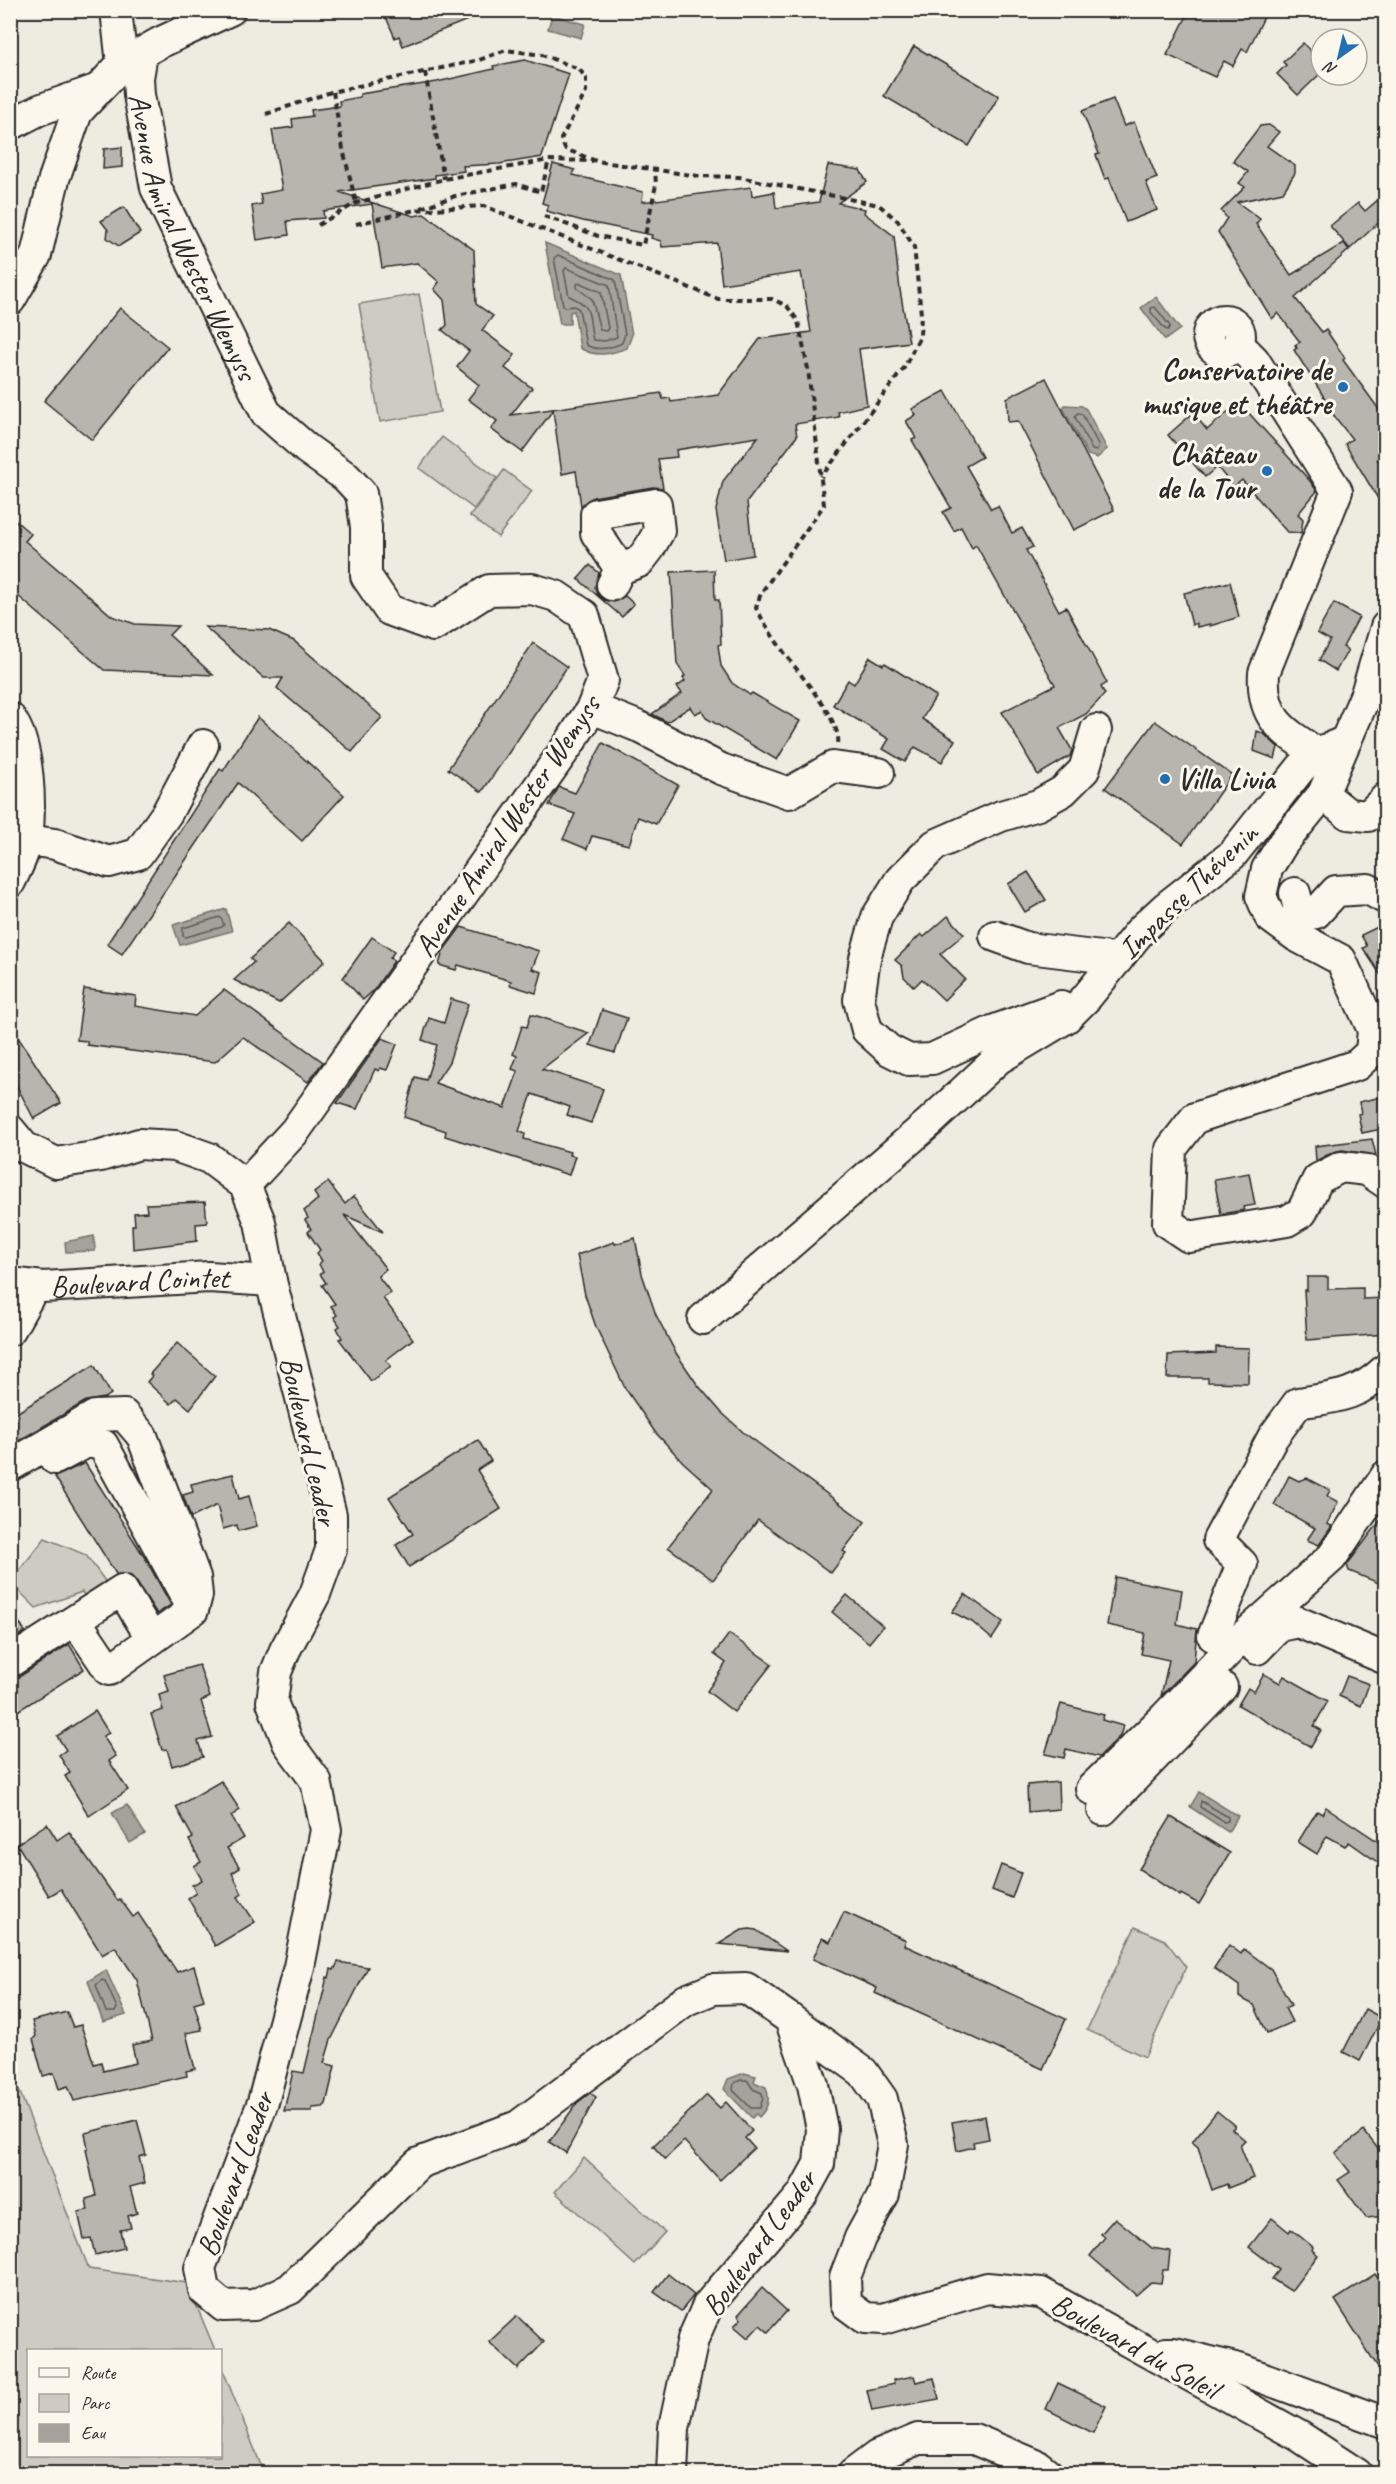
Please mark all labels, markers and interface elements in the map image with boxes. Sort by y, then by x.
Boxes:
north arrow [1309,27,1369,87]
text: N [1319,56,1341,80]
street label: Avenue Amiral Wester Wemyss [120,91,267,389]
place label: Conservatoire de musique et théâtre [1142,351,1334,423]
marker: Conservatoire de musique et théâtre [1336,380,1350,394]
place label: Château de la Tour [1157,435,1258,507]
marker: Château de la Tour [1260,464,1274,478]
street label: Avenue Amiral Wester Wemyss [405,686,610,964]
place label: Villa Livia [1177,760,1277,798]
marker: Villa Livia [1158,772,1172,786]
street label: Impasse Thévenin [1110,814,1267,967]
street label: Boulevard Cointet [49,1258,233,1306]
street label: Boulevard Leader [271,1353,347,1531]
street label: Boulevard Leader [188,2085,283,2261]
street label: Boulevard Leader [693,2160,826,2324]
street label: Boulevard du Soleil [1045,2284,1230,2410]
legend [27,2349,222,2457]
text: Route [81,2362,116,2384]
text: Parc [81,2392,110,2414]
text: Eau [81,2422,106,2444]

